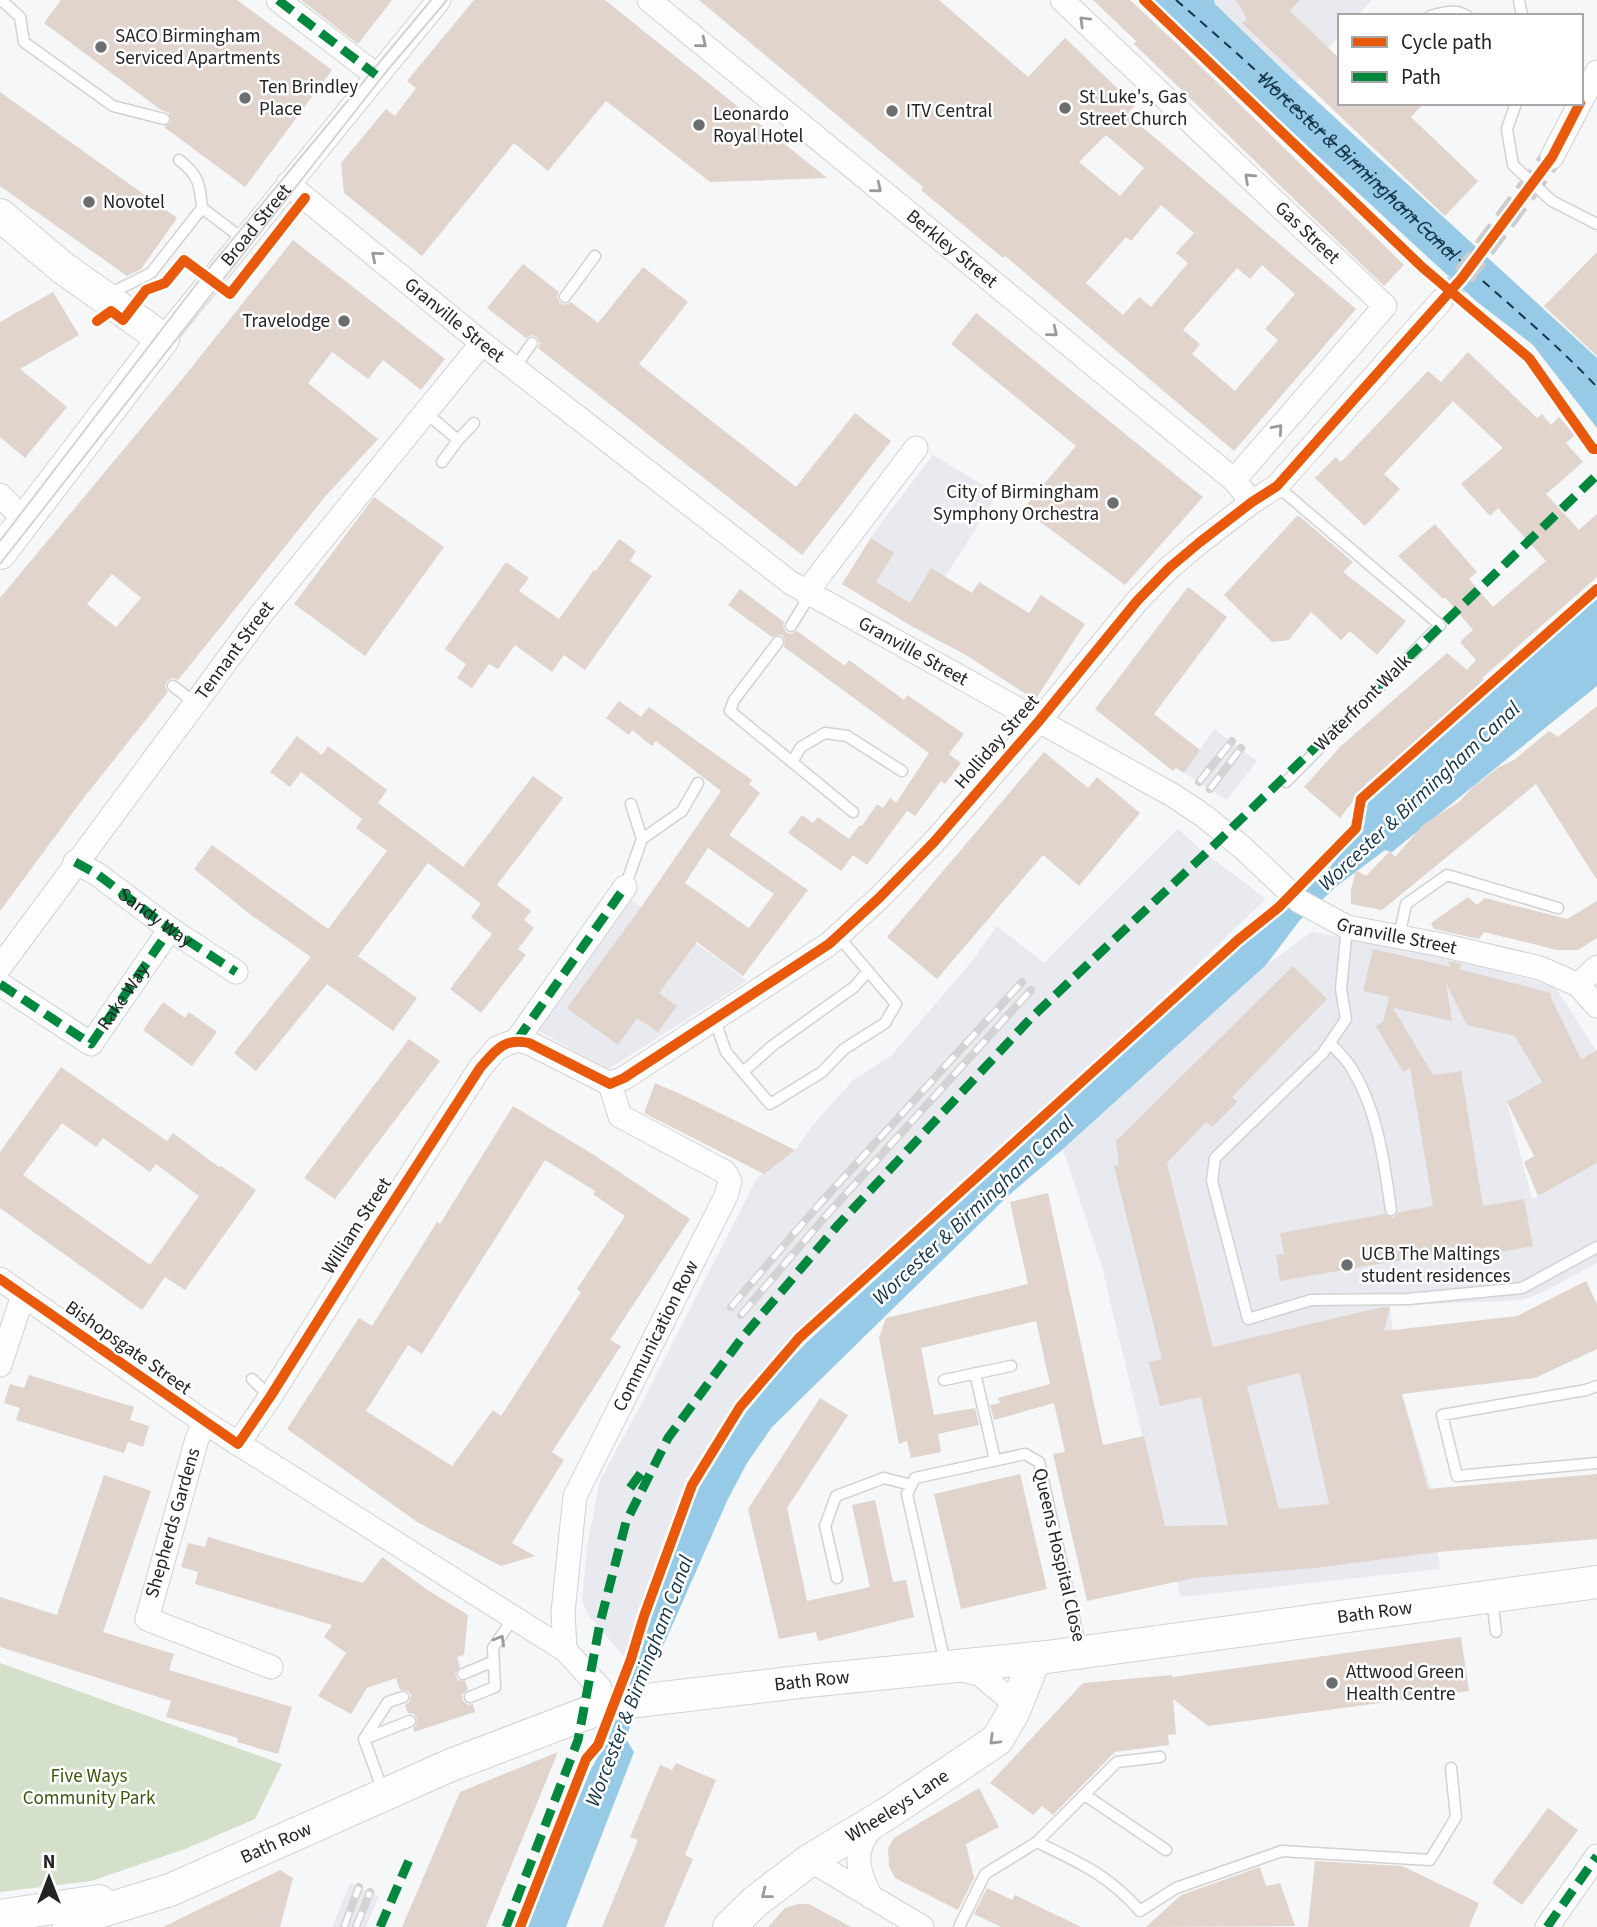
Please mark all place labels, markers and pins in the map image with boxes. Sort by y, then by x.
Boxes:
place label: SACO Birmingham Serviced Apartments [115,23,280,72]
marker: SACO Birmingham Serviced Apartments [93,39,109,55]
place label: Ten Brindley Place [259,74,358,123]
place label: St Luke's, Gas Street Church [1079,84,1187,133]
marker: Ten Brindley Place [237,90,253,106]
place label: ITV Central [906,98,993,125]
marker: St Luke's, Gas Street Church [1057,100,1073,116]
place label: Leonardo Royal Hotel [713,101,804,150]
marker: ITV Central [884,103,900,119]
marker: Leonardo Royal Hotel [691,117,707,133]
place label: Novotel [103,189,165,216]
marker: Novotel [81,194,97,210]
place label: Travelodge [242,308,330,335]
marker: Travelodge [336,313,352,329]
place label: City of Birmingham Symphony Orchestra [933,479,1099,528]
marker: City of Birmingham Symphony Orchestra [1105,495,1121,511]
place label: UCB The Maltings student residences [1361,1241,1510,1290]
marker: UCB The Maltings student residences [1339,1257,1355,1273]
place label: Attwood Green Health Centre [1346,1659,1464,1708]
marker: Attwood Green Health Centre [1324,1675,1340,1691]

